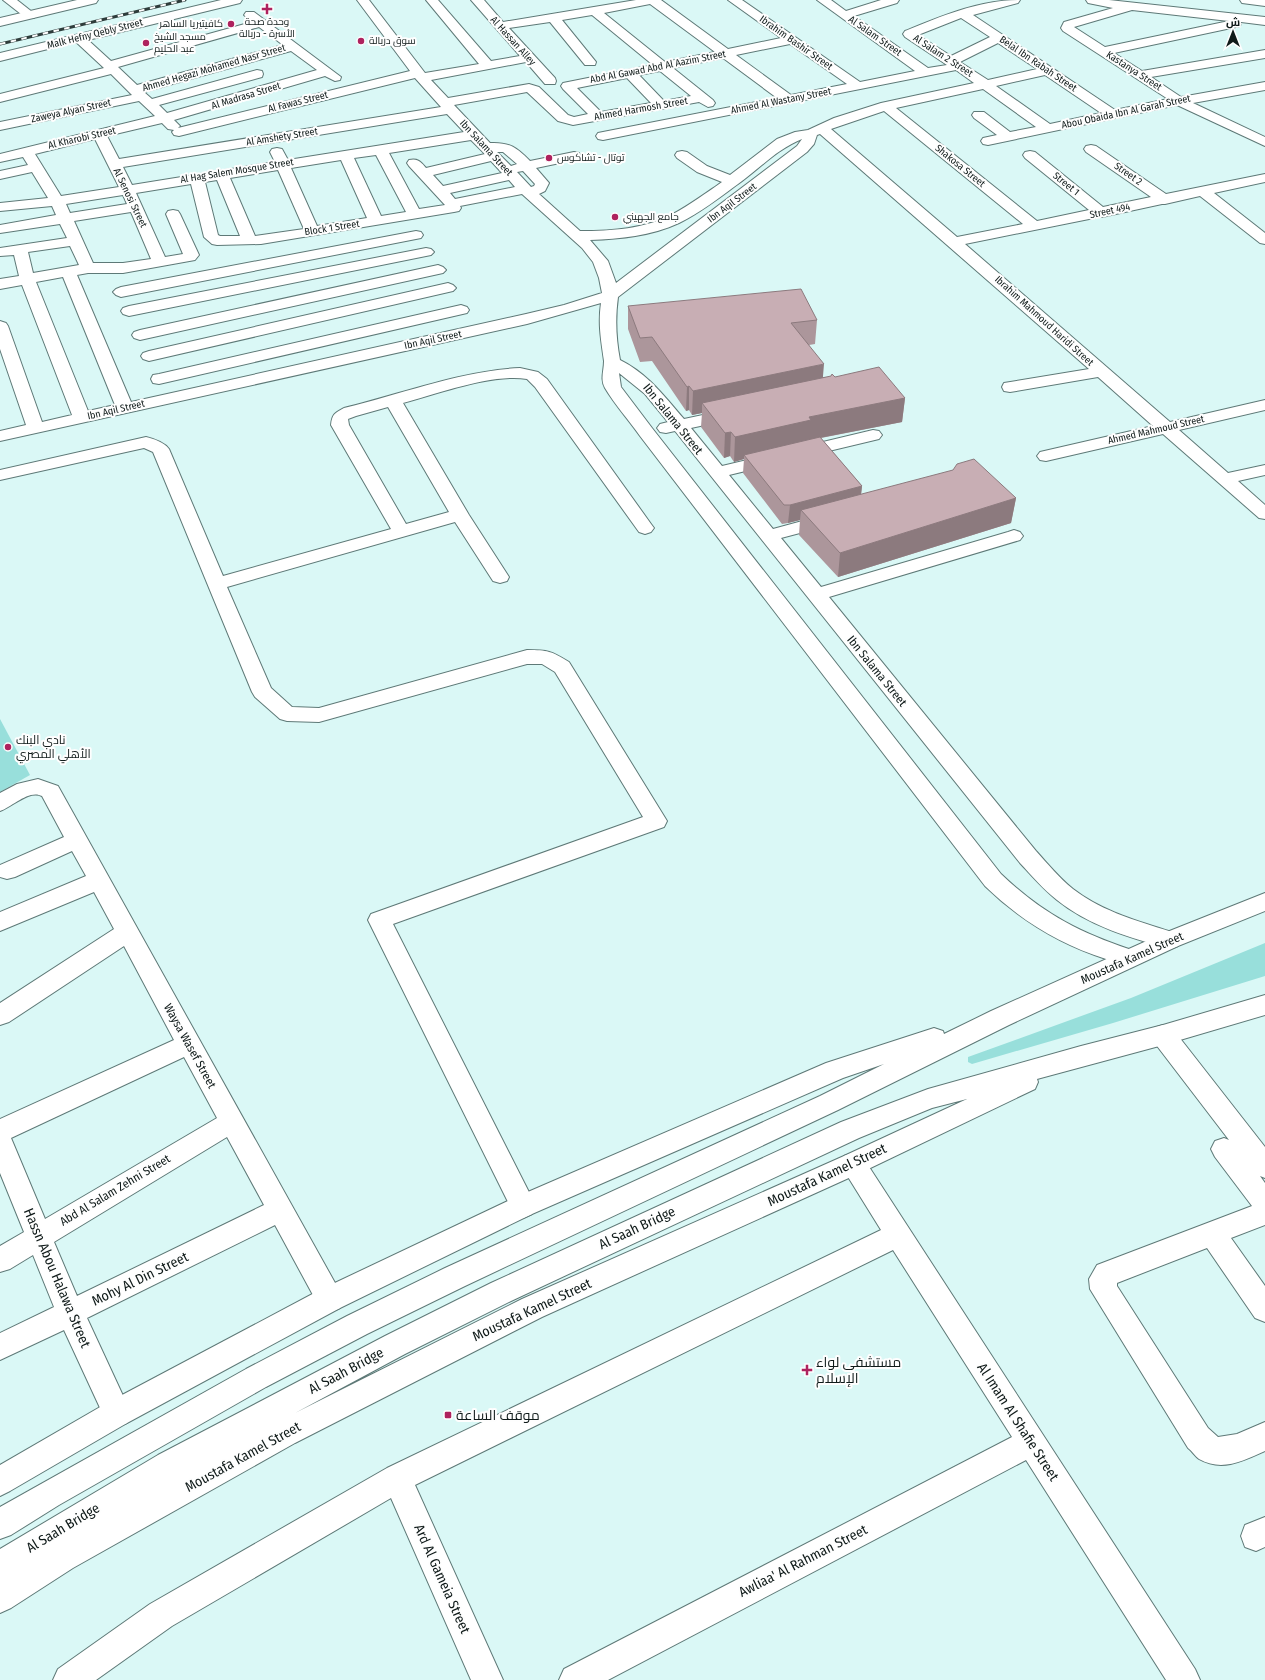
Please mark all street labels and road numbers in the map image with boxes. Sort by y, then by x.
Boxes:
street label: Ibrahim Bashir Street [757,13,836,73]
street label: Al Salam Street [846,13,904,59]
street label: Al Hassan Alley [488,14,539,68]
street label: Malk Hefny Qebly Street [46,16,145,52]
street label: Al Salam 2 Street [911,32,976,80]
street label: Belal Ibn Rabah Street [997,34,1080,95]
street label: Ahmed Hegazi Mohamed Nasr Street [141,42,288,94]
street label: Abd Al Gawad Abd Al Aazim Street [589,48,728,86]
street label: Kastanya Street [1104,49,1165,94]
street label: Al Madrasa Street [210,80,283,112]
street label: Ahmed Al Wastany Street [730,85,833,117]
street label: Al Fawas Street [267,89,330,115]
street label: Abou Obaida Ibn Al Garah Street [1060,92,1192,132]
street label: Ahmed Harmosh Street [593,95,689,123]
street label: Zaweya Alyan Street [30,96,113,125]
street label: Ibn Salama Street [457,117,516,179]
street label: Al Kharobi Street [47,124,118,152]
street label: Al Amshety Street [245,125,319,149]
street label: Shakosa Street [933,142,988,190]
street label: Al Hag Salem Mosque Street [179,156,295,186]
street label: Street 2 [1112,160,1145,188]
street label: Al Senosi Street [110,166,150,230]
street label: Street 1 [1050,170,1082,198]
street label: Ibn Aqil Street [705,180,759,225]
street label: Street 494 [1089,201,1132,221]
street label: Block 1 Street [304,218,361,238]
street label: Ibrahim Mahmoud Haridi Street [992,273,1096,369]
street label: Ibn Aqil Street [403,328,463,352]
street label: Ibn Salama Street [640,381,706,457]
street label: Ibn Aqil Street [86,397,146,422]
street label: Ahmed Mahmoud Street [1107,413,1206,447]
street label: Ibn Salama Street [844,633,910,709]
street label: Moustafa Kamel Street [1079,929,1186,987]
street label: Waysa Wasef Street [161,1001,219,1091]
street label: Moustafa Kamel Street [765,1140,890,1210]
street label: Abd Al Salam Zehni Street [57,1151,173,1229]
street label: Al Saah Bridge [596,1203,678,1253]
street label: Hassn Abou Halawa Street [20,1206,94,1351]
street label: Mohy Al Din Street [89,1248,191,1310]
street label: Moustafa Kamel Street [470,1275,595,1345]
street label: Al Saah Bridge [306,1344,386,1398]
street label: Al Imam Al Shafie Street [974,1360,1063,1485]
street label: Moustafa Kamel Street [182,1418,304,1496]
street label: Al Saah Bridge [23,1499,103,1557]
street label: Awliaa' Al Rahman Street [736,1521,871,1601]
street label: Ard Al Gameia Street [410,1522,474,1637]

